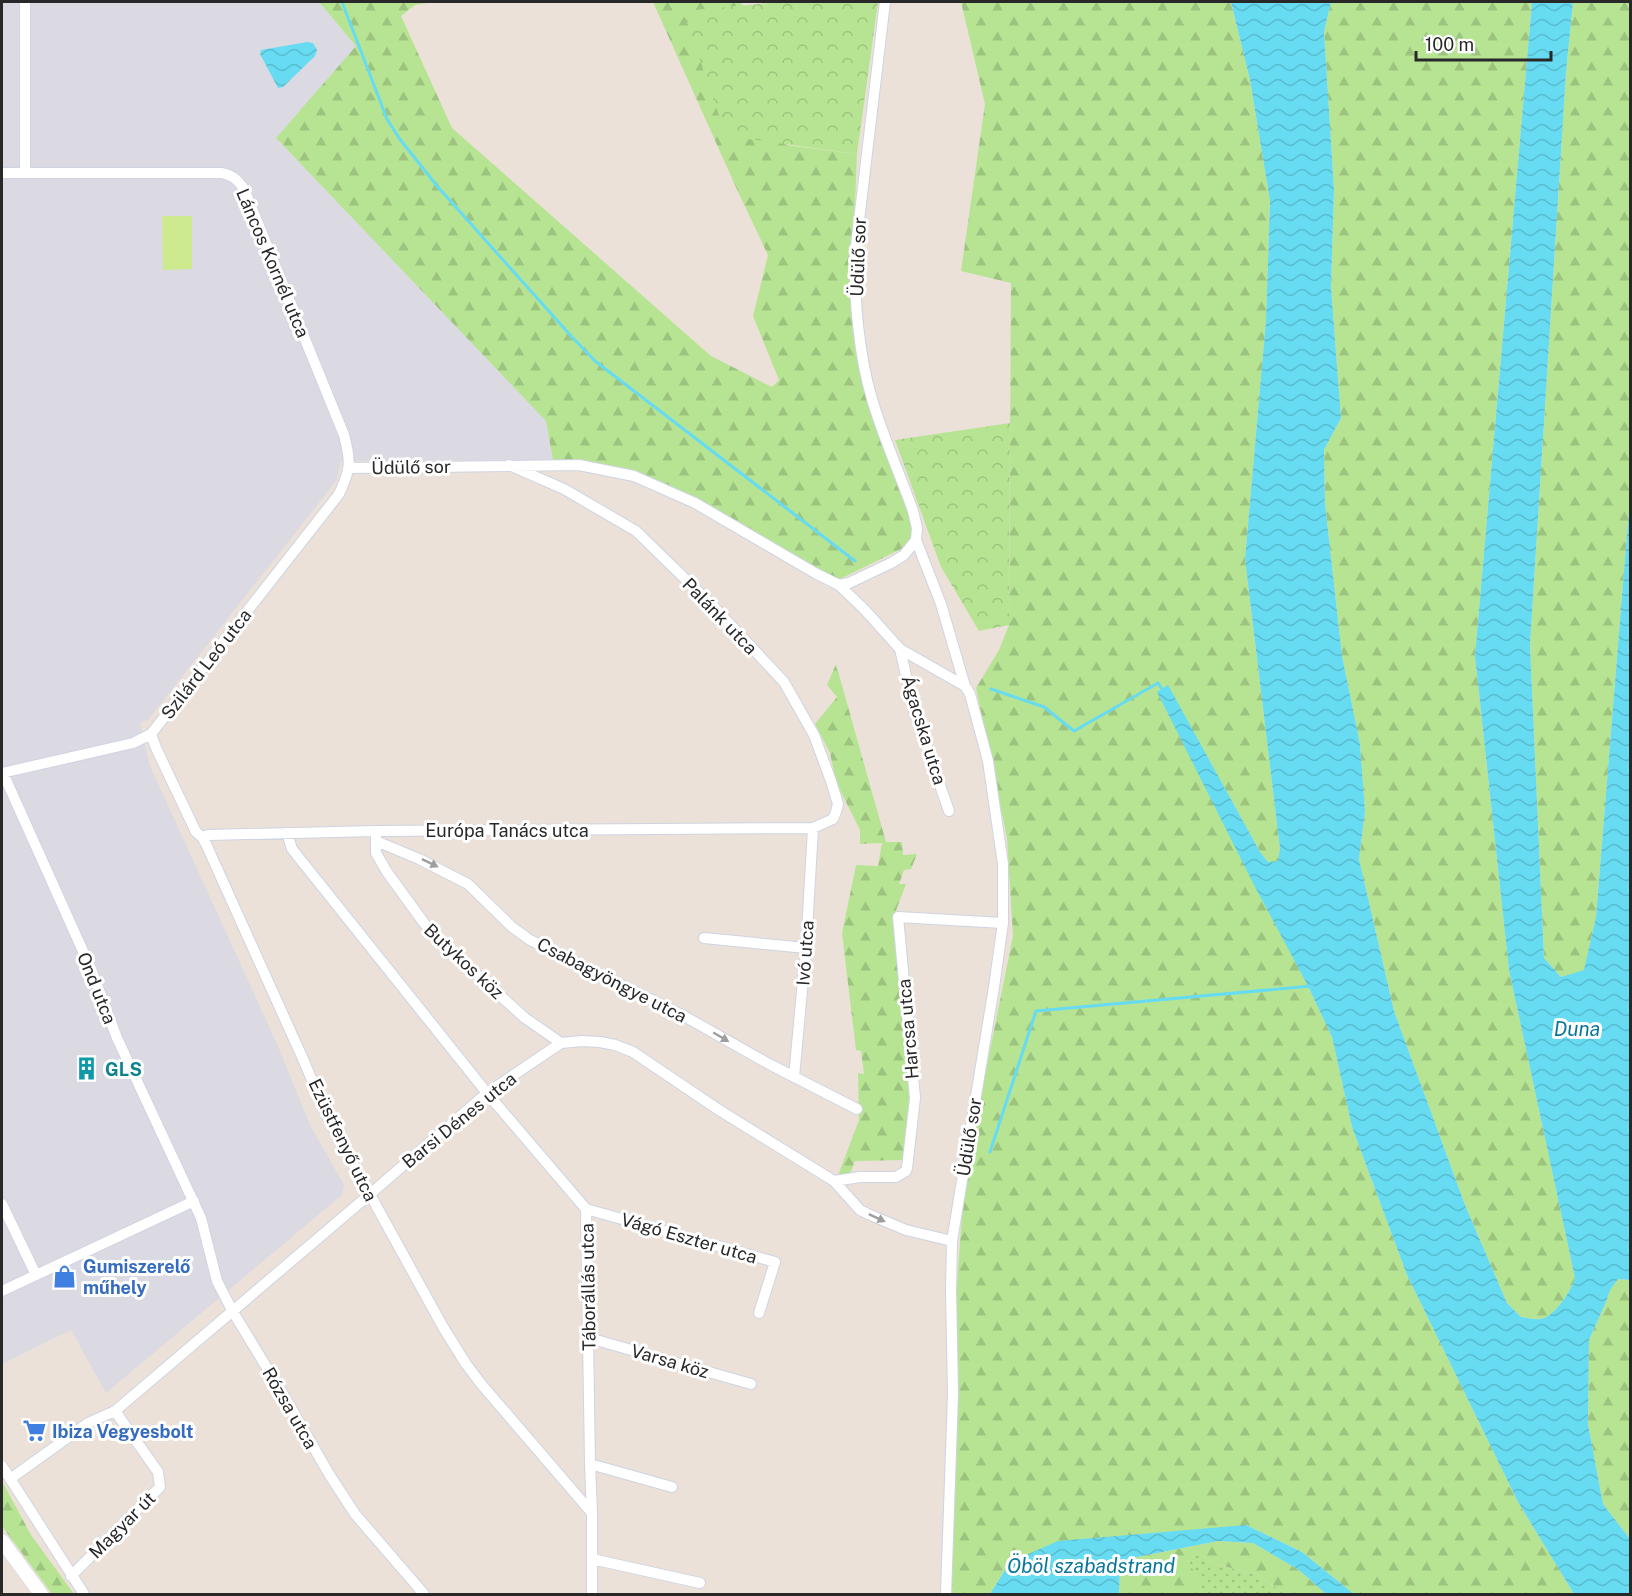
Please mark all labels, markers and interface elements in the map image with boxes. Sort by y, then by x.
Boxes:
scale bar [1416,24,1551,62]
text: 100 m [1425,34,1474,55]
street label: Láncos Kornél utca [232,185,314,341]
street label: Üdülő sor [845,217,870,297]
street label: Üdülő sor [371,455,451,478]
street label: Palánk utca [678,573,762,659]
street label: Szilárd Leó utca [156,605,256,723]
street label: Ágacska utca [897,672,952,787]
street label: Európa Tanács utca [425,820,589,841]
one-way arrow [421,859,438,868]
street label: Butykos köz [420,919,508,1003]
street label: Ivó utca [792,920,818,986]
street label: Csabagyöngye utca [534,933,690,1027]
street label: Ond utca [73,949,121,1027]
street label: Harcsa utca [893,978,923,1080]
water label: Duna [1554,1017,1600,1041]
one-way arrow [713,1032,730,1042]
building icon: GLS [74,1056,100,1082]
place label: GLS [105,1059,142,1080]
street label: Barsi Dénes utca [398,1068,520,1172]
street label: Ezüstfenyő utca [304,1075,382,1205]
street label: Üdülő sor [951,1096,986,1178]
street label: Vágó Eszter utca [619,1209,759,1267]
one-way arrow [869,1214,886,1223]
street label: Táborállás utca [576,1223,600,1351]
place label: Gumiszerelő műhely [83,1256,191,1298]
shop icon: Gumiszerelő műhely [52,1263,78,1289]
street label: Varsa köz [629,1340,711,1382]
street label: Rózsa utca [258,1363,322,1453]
supermarket icon: Ibiza Vegyesbolt [21,1418,47,1444]
place label: Ibiza Vegyesbolt [52,1421,194,1442]
street label: Magyar út [84,1487,160,1563]
water label: Öböl szabadstrand [1007,1553,1175,1578]

